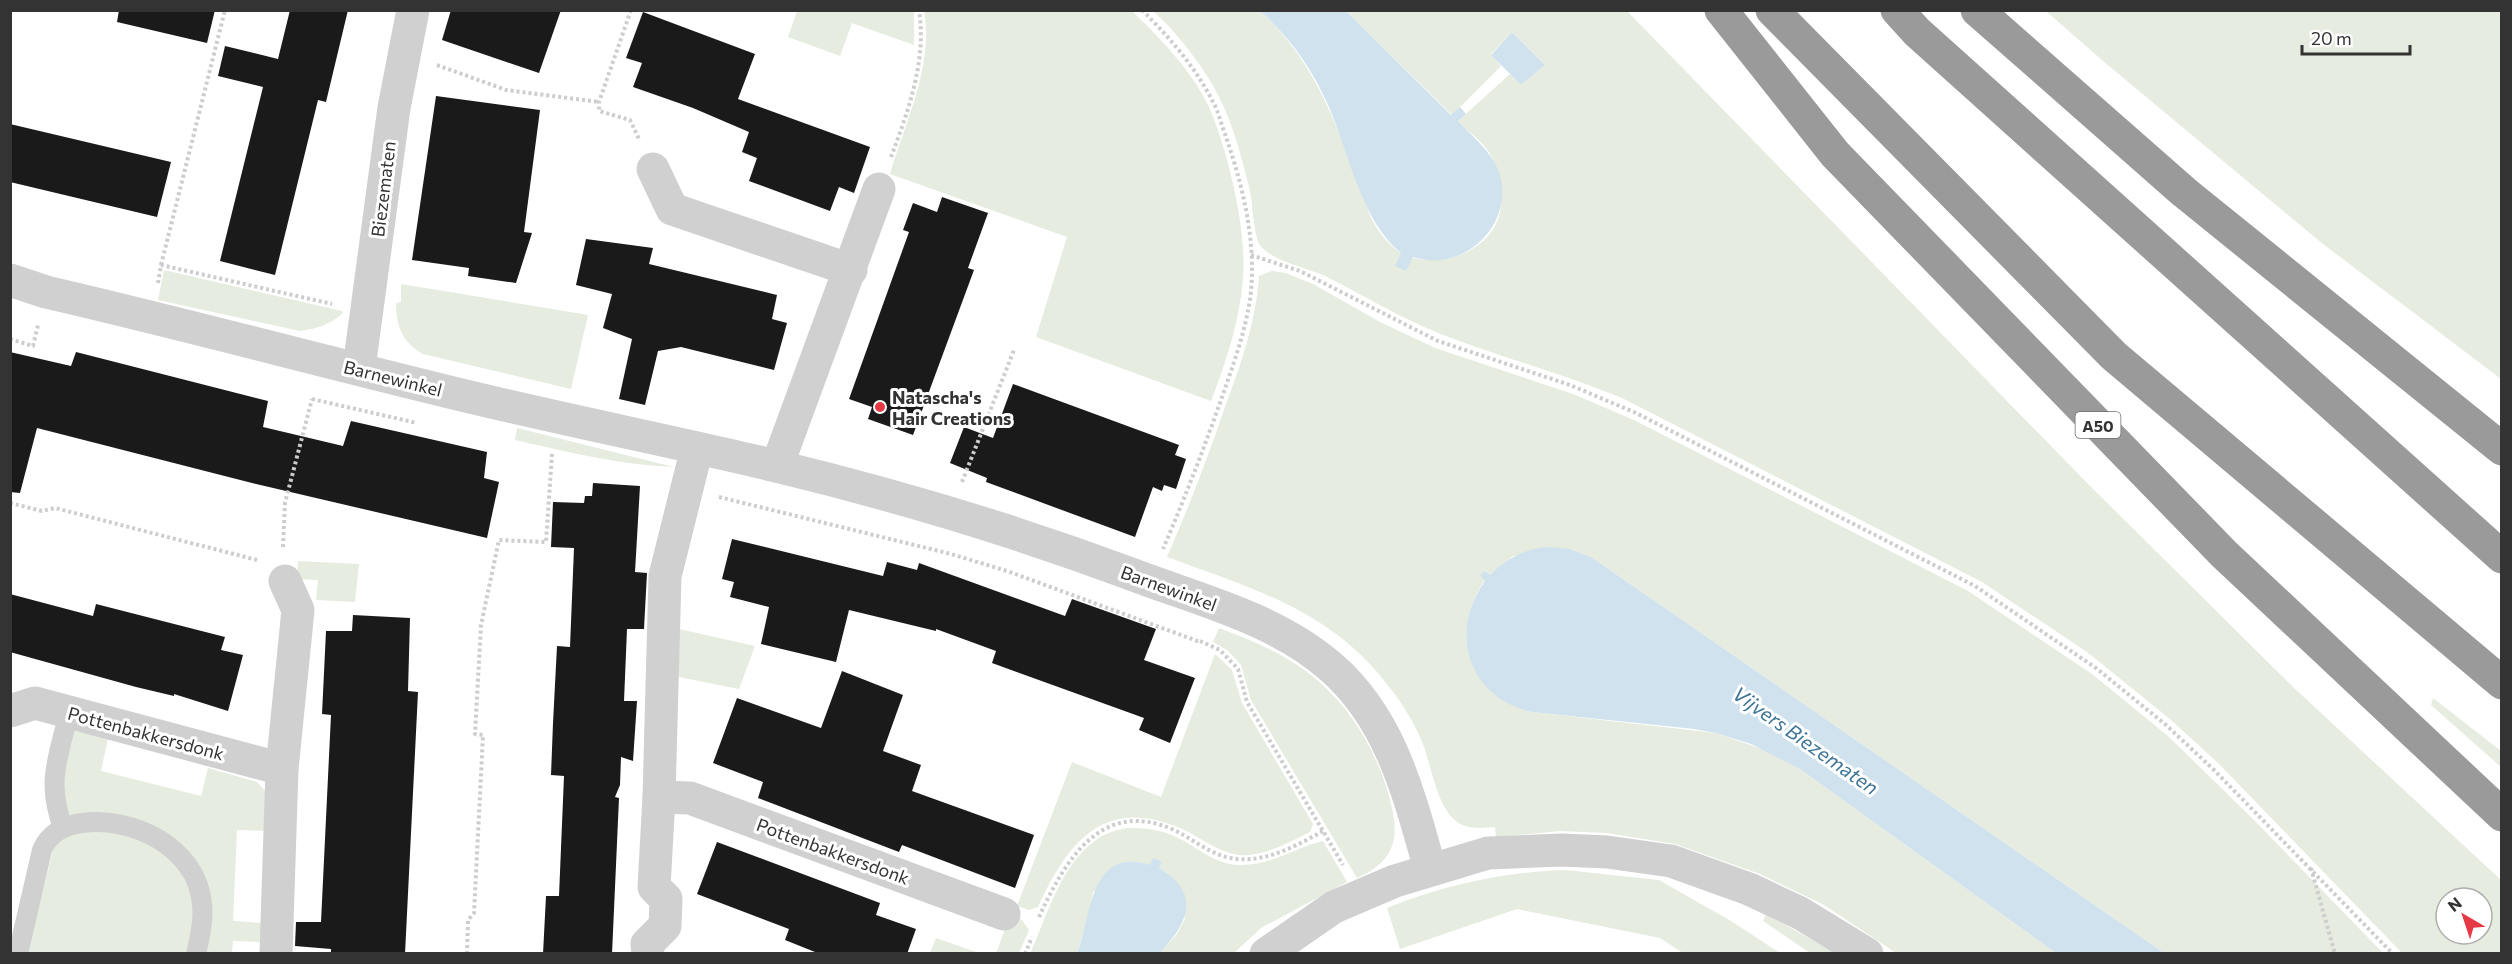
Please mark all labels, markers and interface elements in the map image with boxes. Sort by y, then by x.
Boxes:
scale bar [2302,18,2410,56]
text: 20 m [2311,27,2352,49]
street label: Biezematen [366,140,400,238]
street label: Barnewinkel [342,355,444,401]
place label: Natascha's Hair Creations [892,386,1011,429]
marker: Natascha's Hair Creations [873,400,887,414]
road number: A50 [2076,412,2120,438]
street label: Barnewinkel [1118,560,1220,616]
water label: Vijvers Biezematen [1729,681,1883,799]
street label: Pottenbakkersdonk [65,702,227,765]
street label: Pottenbakkersdonk [754,813,913,889]
north arrow [2434,886,2494,946]
text: N [2444,893,2465,915]

